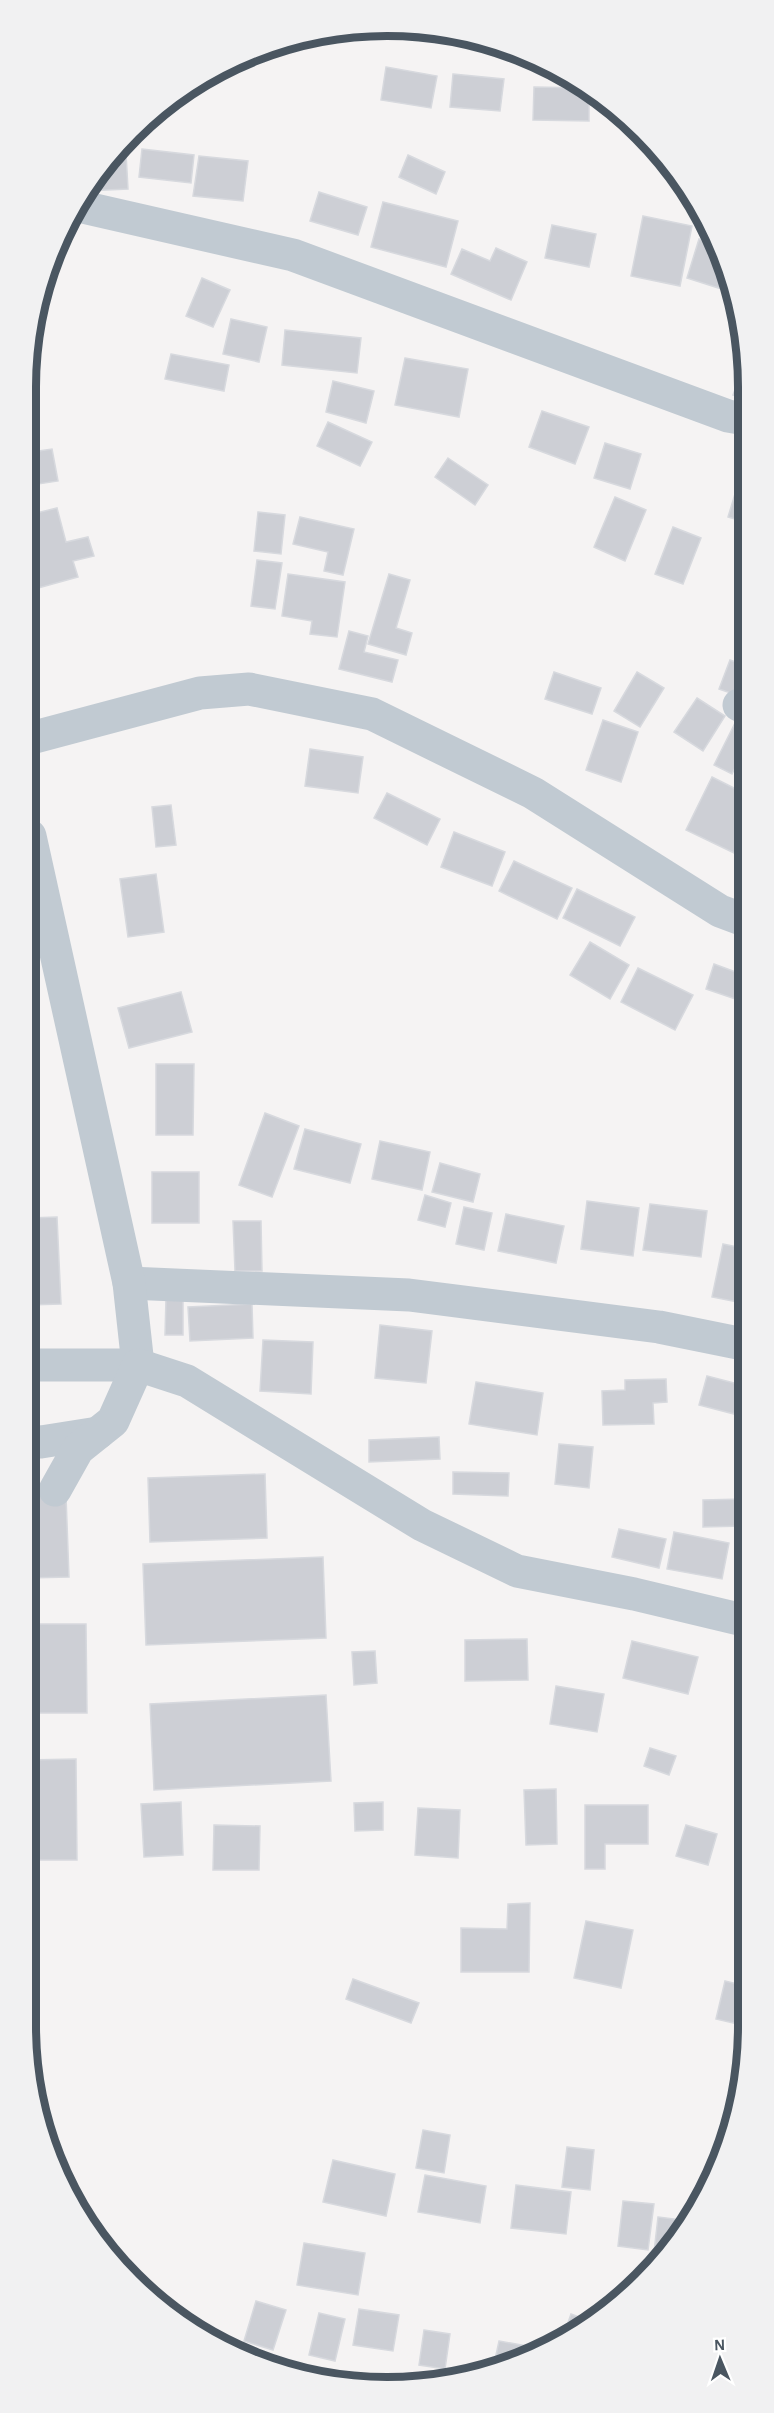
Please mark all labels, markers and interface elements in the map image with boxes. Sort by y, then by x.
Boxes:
north arrow [690,2329,750,2389]
text: N [714,2337,725,2353]

